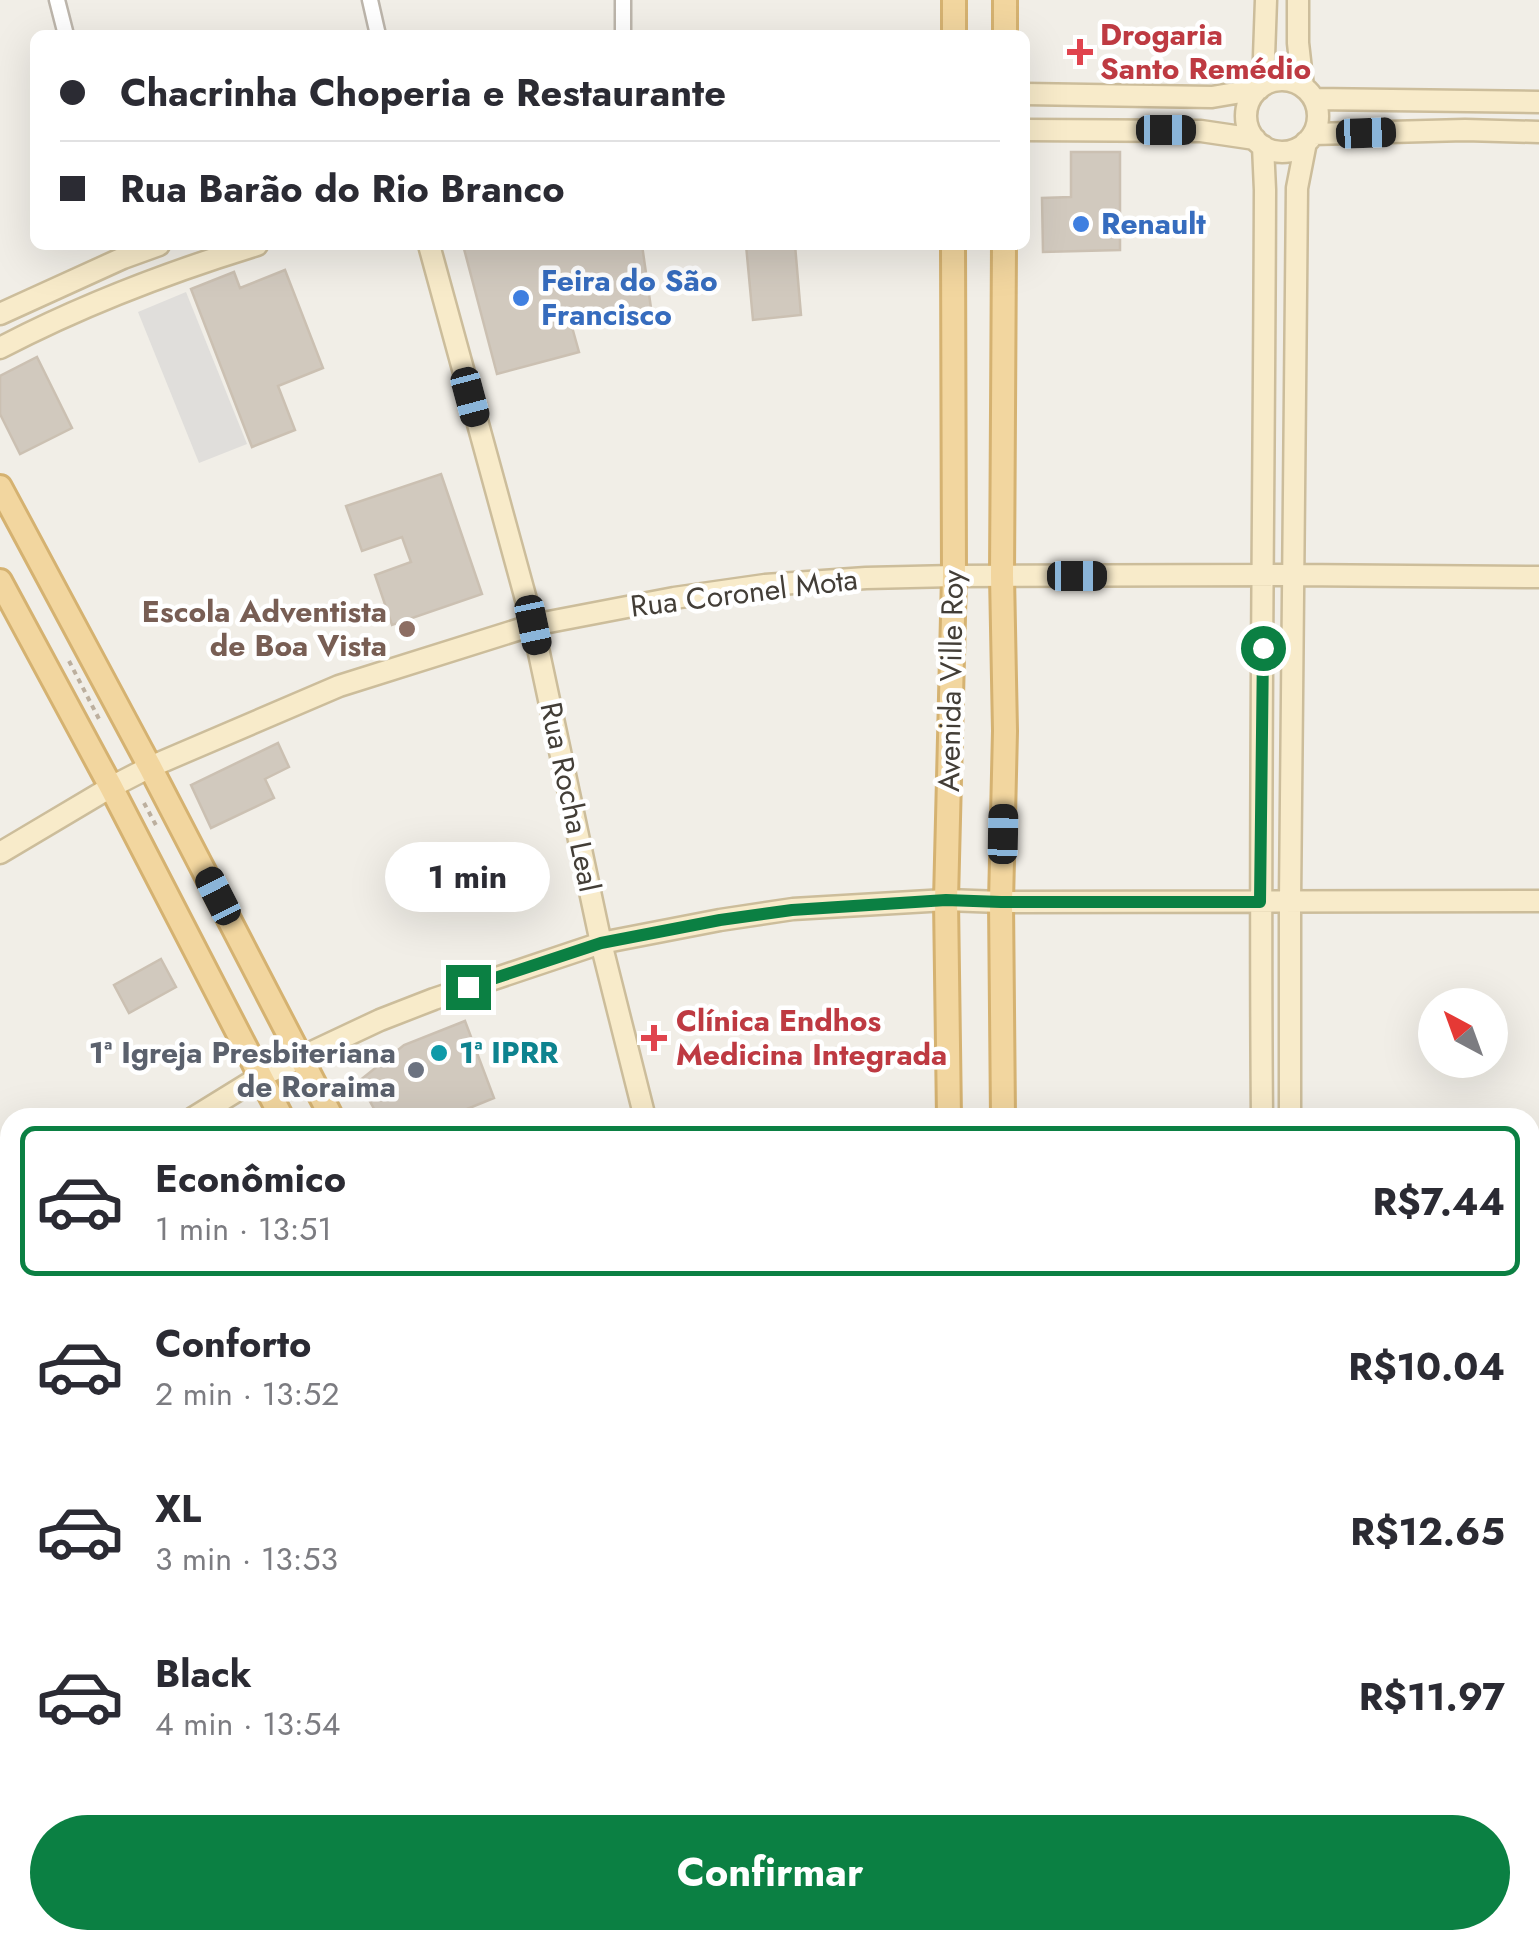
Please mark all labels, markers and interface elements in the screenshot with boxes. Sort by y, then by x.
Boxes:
place label: Drogaria Santo Remédio [1100,13,1311,90]
marker: Drogaria Santo Remédio [1069,41,1091,63]
text: Chacrinha Choperia e Restaurante [120,65,726,120]
car [1136,115,1196,145]
car [1335,117,1397,149]
text: Rua Barão do Rio Branco [120,161,565,216]
place label: Renault [1101,202,1206,245]
marker: Renault [1070,213,1092,235]
place label: Feira do São Francisco [541,259,718,336]
marker: Feira do São Francisco [510,287,532,309]
car [448,364,492,430]
street label: Rua Coronel Mota [628,557,860,628]
car [1047,561,1107,591]
street label: Avenida Ville Roy [927,569,974,793]
place label: Escola Adventista de Boa Vista [142,590,387,667]
car [512,593,554,657]
marker: Escola Adventista de Boa Vista [396,618,418,640]
route start [1241,626,1286,671]
street label: Rua Rocha Leal [529,698,612,896]
car [987,804,1019,864]
callout: 1 min [386,842,550,912]
text: 1 min [428,854,507,900]
car [191,862,245,930]
route end [446,965,491,1010]
north arrow [1418,988,1508,1078]
map controls [1418,988,1508,1078]
place label: Clínica Endhos Medicina Integrada [676,999,947,1076]
marker: Clínica Endhos Medicina Integrada [641,1025,667,1051]
place label: 1ª Igreja Presbiteriana de Roraima [89,1031,396,1108]
place label: 1ª IPRR [459,1031,559,1074]
marker: 1ª IPRR [428,1042,450,1064]
marker: 1ª Igreja Presbiteriana de Roraima [405,1059,427,1081]
text: Econômico [155,1151,346,1206]
icon: car [35,1156,125,1246]
text: R$7.44 [1372,1174,1505,1229]
text: 1 min · 13:51 [155,1206,332,1252]
text: Conforto [155,1316,312,1371]
icon: car [35,1321,125,1411]
text: R$10.04 [1348,1339,1505,1394]
text: 2 min · 13:52 [155,1371,339,1417]
text: XL [155,1481,201,1536]
icon: car [35,1486,125,1576]
text: R$12.65 [1350,1504,1505,1559]
text: 3 min · 13:53 [155,1536,338,1582]
text: Black [155,1646,252,1701]
icon: car [35,1651,125,1741]
text: R$11.97 [1359,1669,1505,1724]
text: 4 min · 13:54 [155,1701,340,1747]
button: Confirmar [30,1815,1510,1930]

